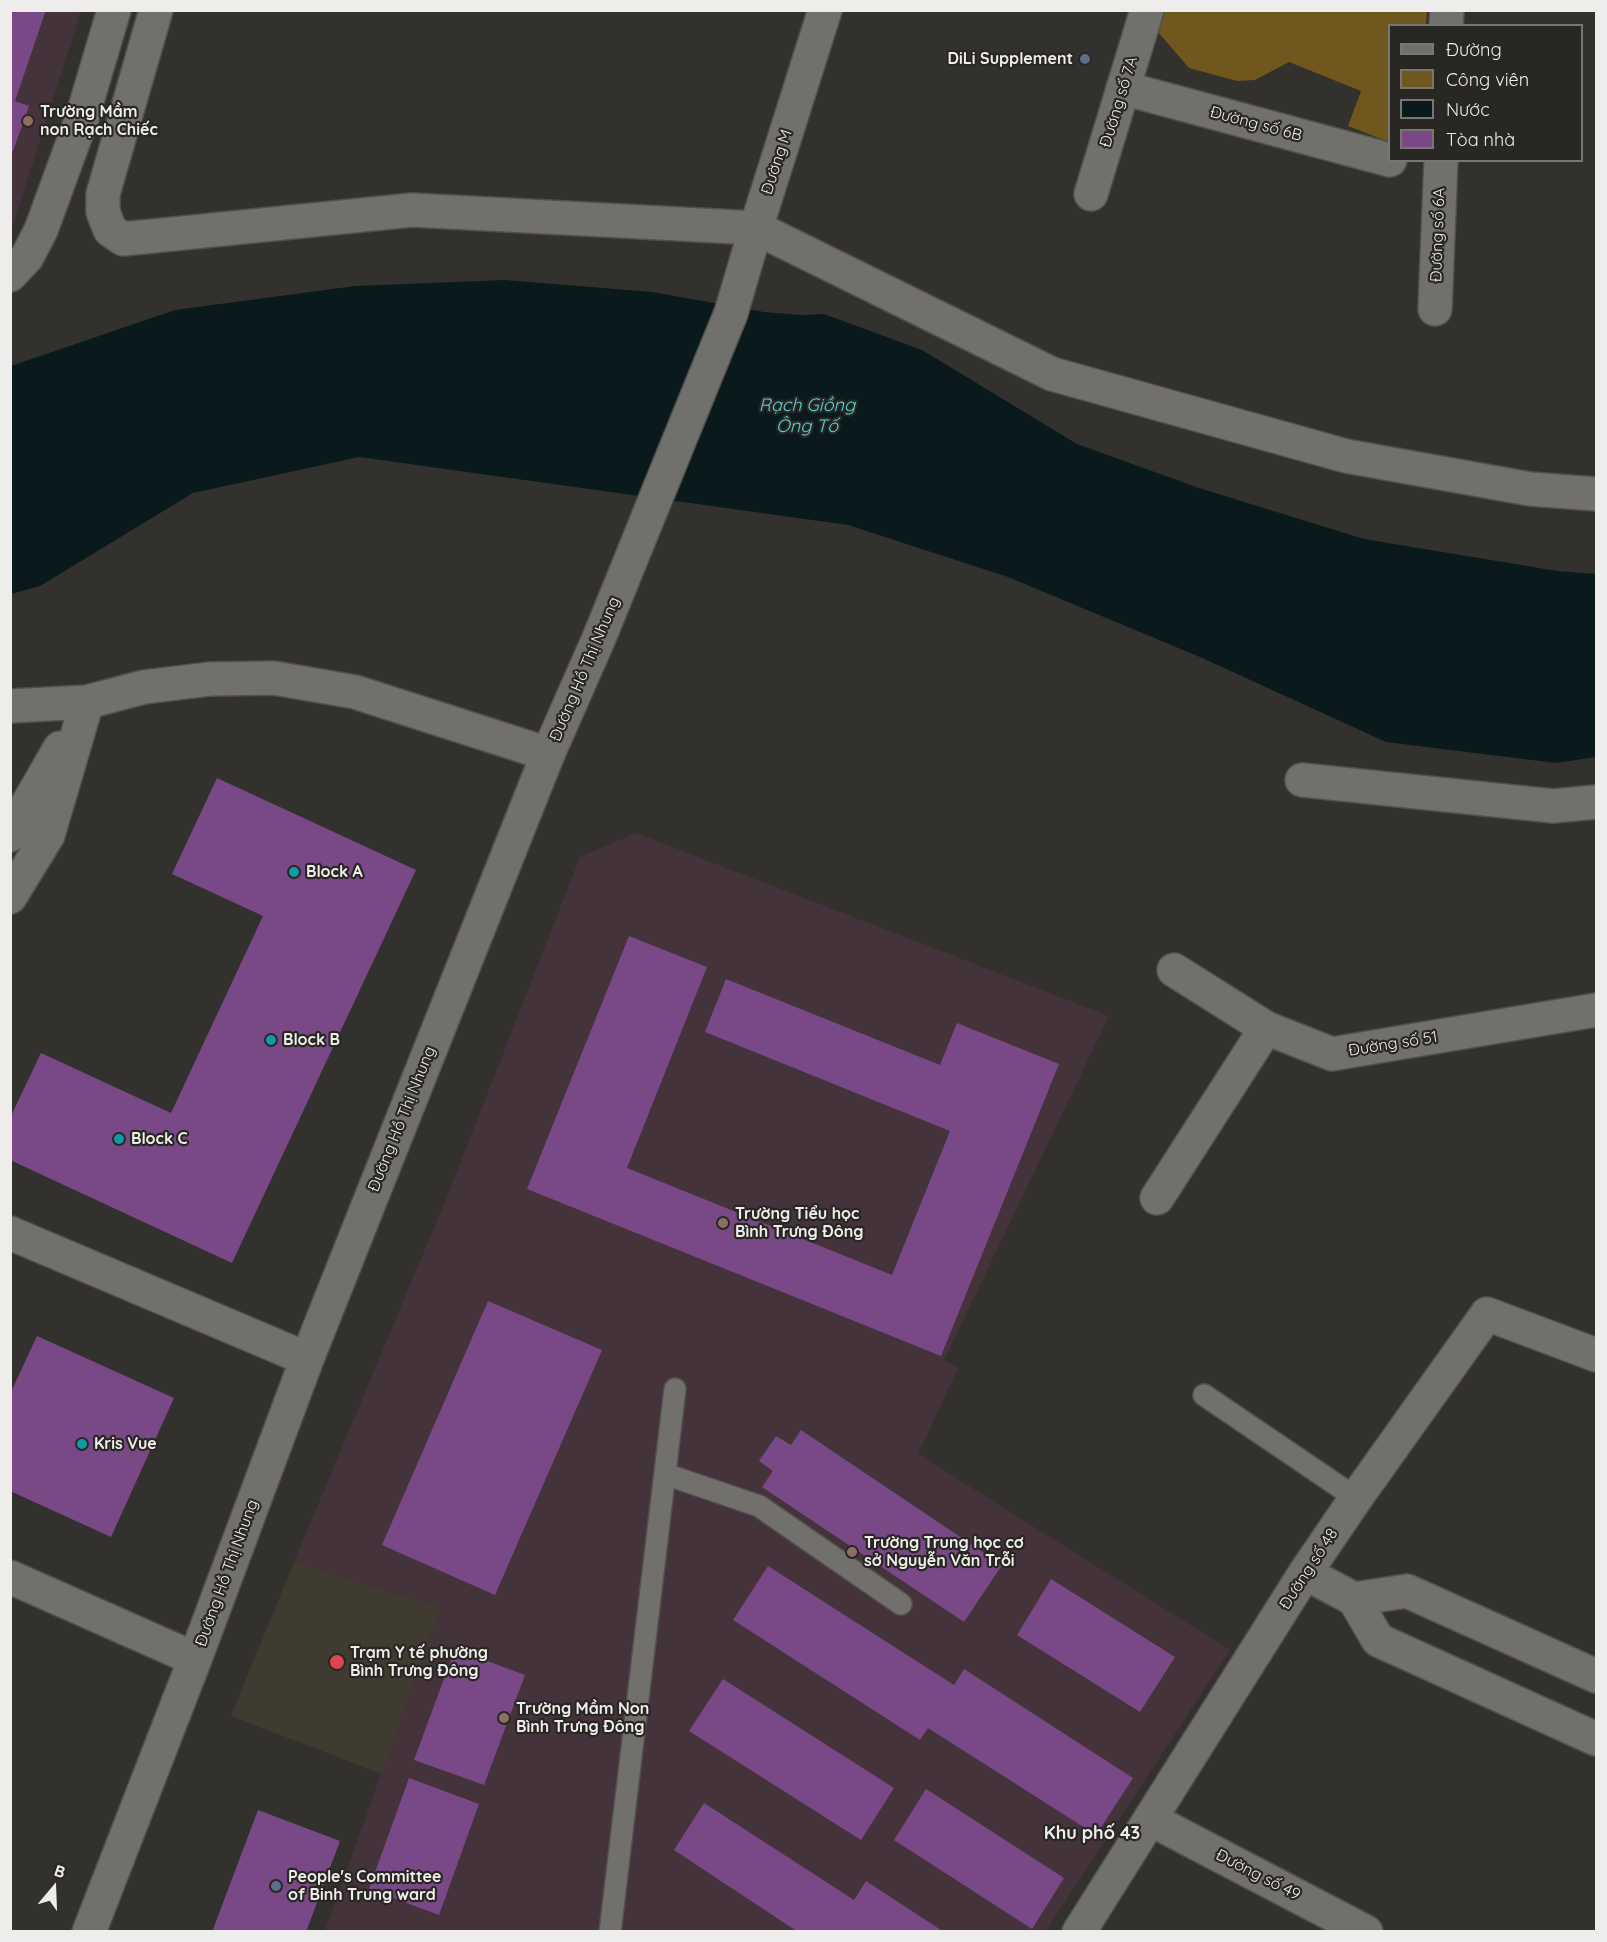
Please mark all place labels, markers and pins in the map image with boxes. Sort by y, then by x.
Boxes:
place label: DiLi Supplement [948,49,1073,69]
marker: DiLi Supplement [1078,52,1092,66]
place label: Trường Mầm non Rạch Chiếc [40,102,158,140]
marker: Trường Mầm non Rạch Chiếc [21,114,35,128]
place label: Block A [306,862,363,882]
marker: Block A [287,865,301,879]
place label: Block B [283,1030,340,1050]
marker: Block B [264,1033,278,1047]
place label: Block C [131,1129,188,1149]
marker: Block C [112,1132,126,1146]
place label: Trường Tiểu học Bình Trưng Đông [735,1204,863,1242]
marker: Trường Tiểu học Bình Trưng Đông [716,1216,730,1230]
place label: Kris Vue [94,1434,157,1454]
marker: Kris Vue [75,1437,89,1451]
place label: Trường Trung học cơ sở Nguyễn Văn Trỗi [864,1533,1024,1571]
marker: Trường Trung học cơ sở Nguyễn Văn Trỗi [845,1545,859,1559]
place label: Trạm Y tế phường Bình Trưng Đông [350,1643,488,1681]
marker: Trạm Y tế phường Bình Trưng Đông [328,1653,346,1671]
place label: Trường Mầm Non Bình Trưng Đông [516,1699,649,1737]
marker: Trường Mầm Non Bình Trưng Đông [497,1711,511,1725]
place label: People's Committee of Binh Trung ward [288,1867,441,1905]
marker: People's Committee of Binh Trung ward [269,1879,283,1893]

